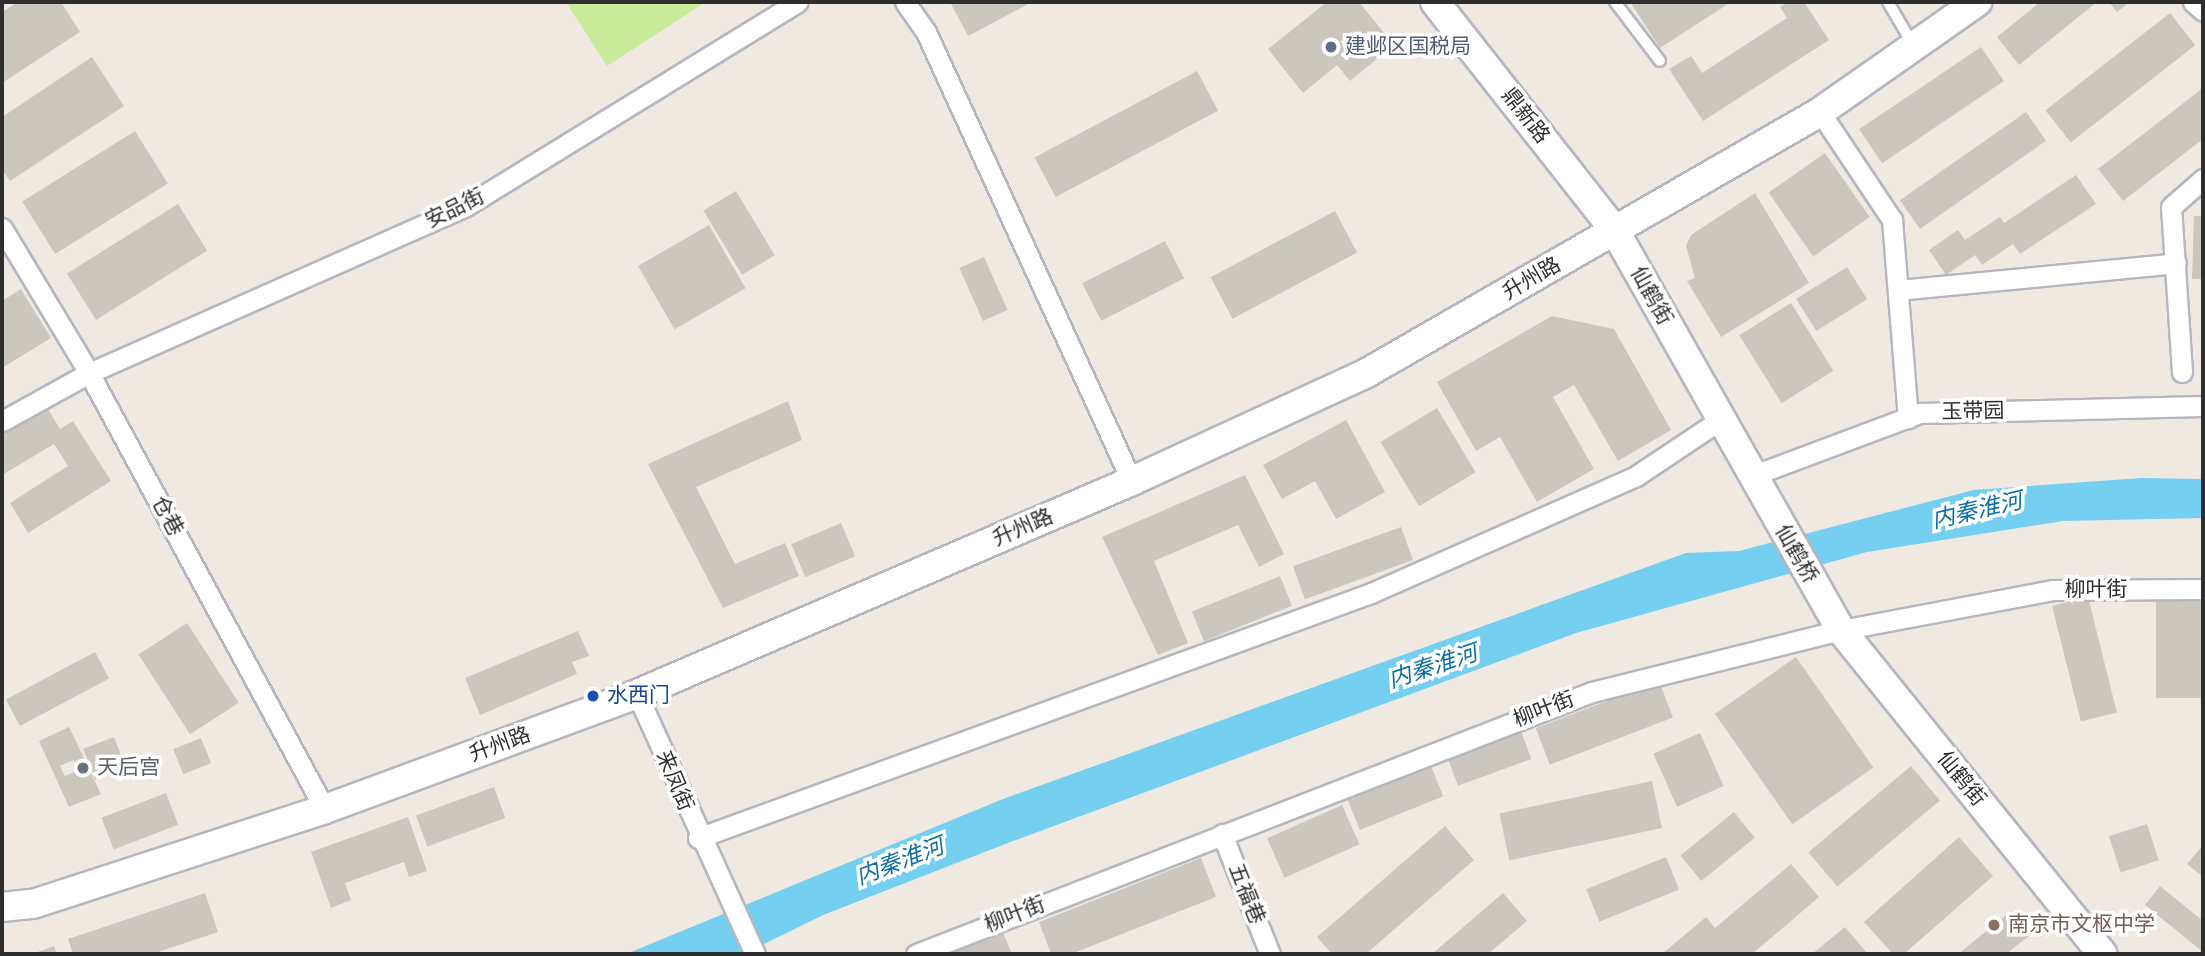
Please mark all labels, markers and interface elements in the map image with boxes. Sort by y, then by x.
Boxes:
place label: 建邺区国税局 [1345,34,1471,60]
marker: 建邺区国税局 [1323,39,1339,55]
street label: 鼎新路 [1496,83,1554,149]
street label: 安品街 [421,184,489,234]
street label: 升州路 [1498,252,1566,306]
street label: 仙鹤街 [1625,262,1677,330]
street label: 玉带园 [1941,399,2005,425]
water label: 内秦淮河 [1929,487,2025,535]
street label: 仓巷 [146,492,188,540]
street label: 升州路 [989,504,1057,552]
street label: 仙鹤桥 [1769,520,1823,588]
street label: 柳叶街 [2065,577,2127,603]
water label: 内秦淮河 [1385,640,1481,694]
place label: 水西门 [607,683,670,709]
street label: 柳叶街 [1510,687,1578,733]
marker: 水西门 [585,688,601,704]
street label: 升州路 [466,722,534,768]
street label: 来凤街 [650,747,698,815]
street label: 仙鹤街 [1931,747,1991,811]
place label: 天后宫 [97,755,160,781]
marker: 天后宫 [75,760,91,776]
water label: 内秦淮河 [852,833,948,891]
street label: 五福巷 [1223,860,1269,928]
street label: 柳叶街 [981,892,1049,938]
place label: 南京市文枢中学 [2008,912,2155,938]
marker: 南京市文枢中学 [1986,917,2002,933]

